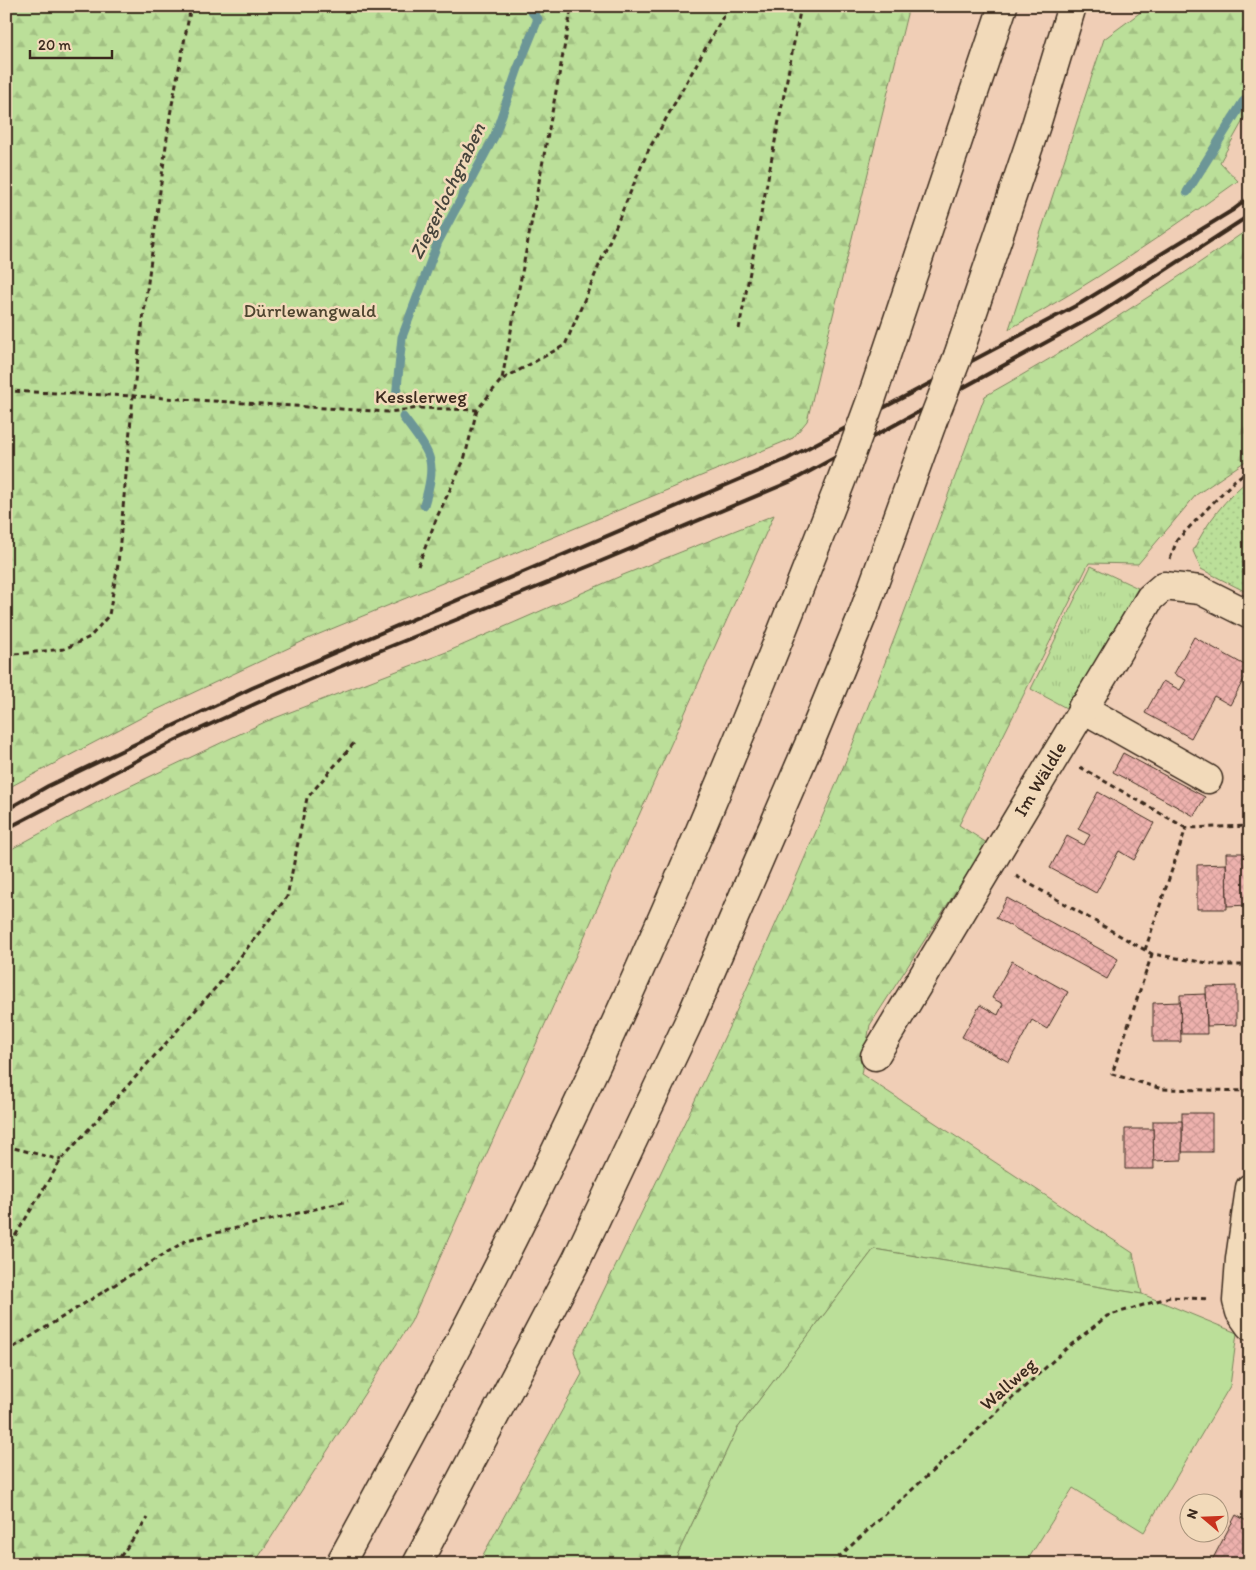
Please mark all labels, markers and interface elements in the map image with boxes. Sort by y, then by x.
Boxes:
scale bar [30,28,112,60]
text: 20 m [38,36,72,54]
water label: Ziegerlochgraben [404,118,491,263]
park label: Dürrlewangwald [244,299,377,322]
street label: Kesslerweg [375,385,467,408]
street label: Im Wäldle [1009,738,1071,820]
street label: Wallweg [975,1353,1041,1415]
north arrow [1178,1492,1228,1542]
text: N [1183,1507,1202,1521]

